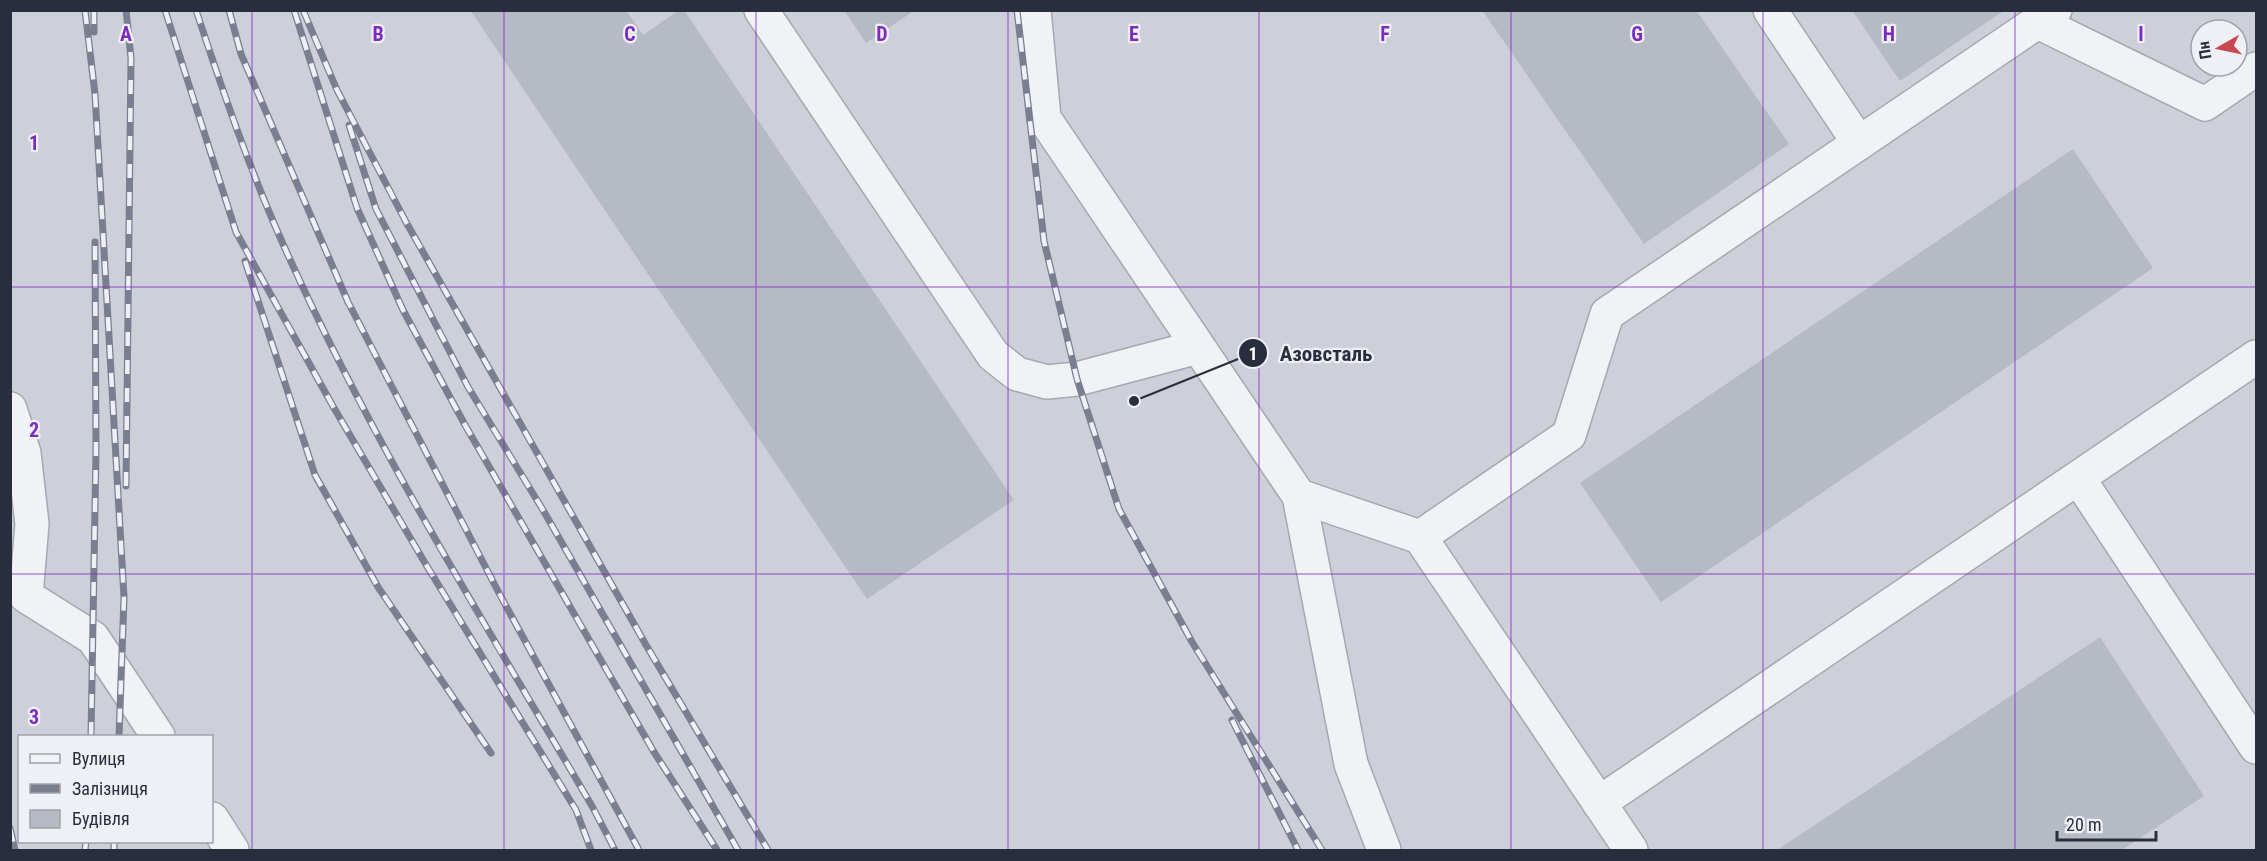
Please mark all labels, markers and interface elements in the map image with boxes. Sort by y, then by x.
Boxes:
north arrow [2189,18,2249,78]
text: A [120,22,132,46]
text: B [372,22,384,46]
text: C [624,22,636,46]
text: D [876,22,888,46]
text: E [1129,22,1139,46]
text: F [1380,22,1390,46]
text: G [1631,22,1643,46]
text: H [1883,22,1895,46]
text: I [2138,22,2144,46]
text: Пн [2194,40,2215,61]
text: 1 [29,131,39,155]
callout: Азовсталь [1238,334,1384,373]
text: Азовсталь [1280,342,1372,366]
text: 1 [1248,343,1258,364]
text: 2 [29,418,39,442]
text: 3 [29,705,39,729]
legend [18,735,213,843]
text: Вулиця [72,748,126,769]
text: Залізниця [72,778,148,799]
scale bar [2057,804,2156,842]
text: Будівля [72,808,130,829]
text: 20 m [2066,814,2101,835]

